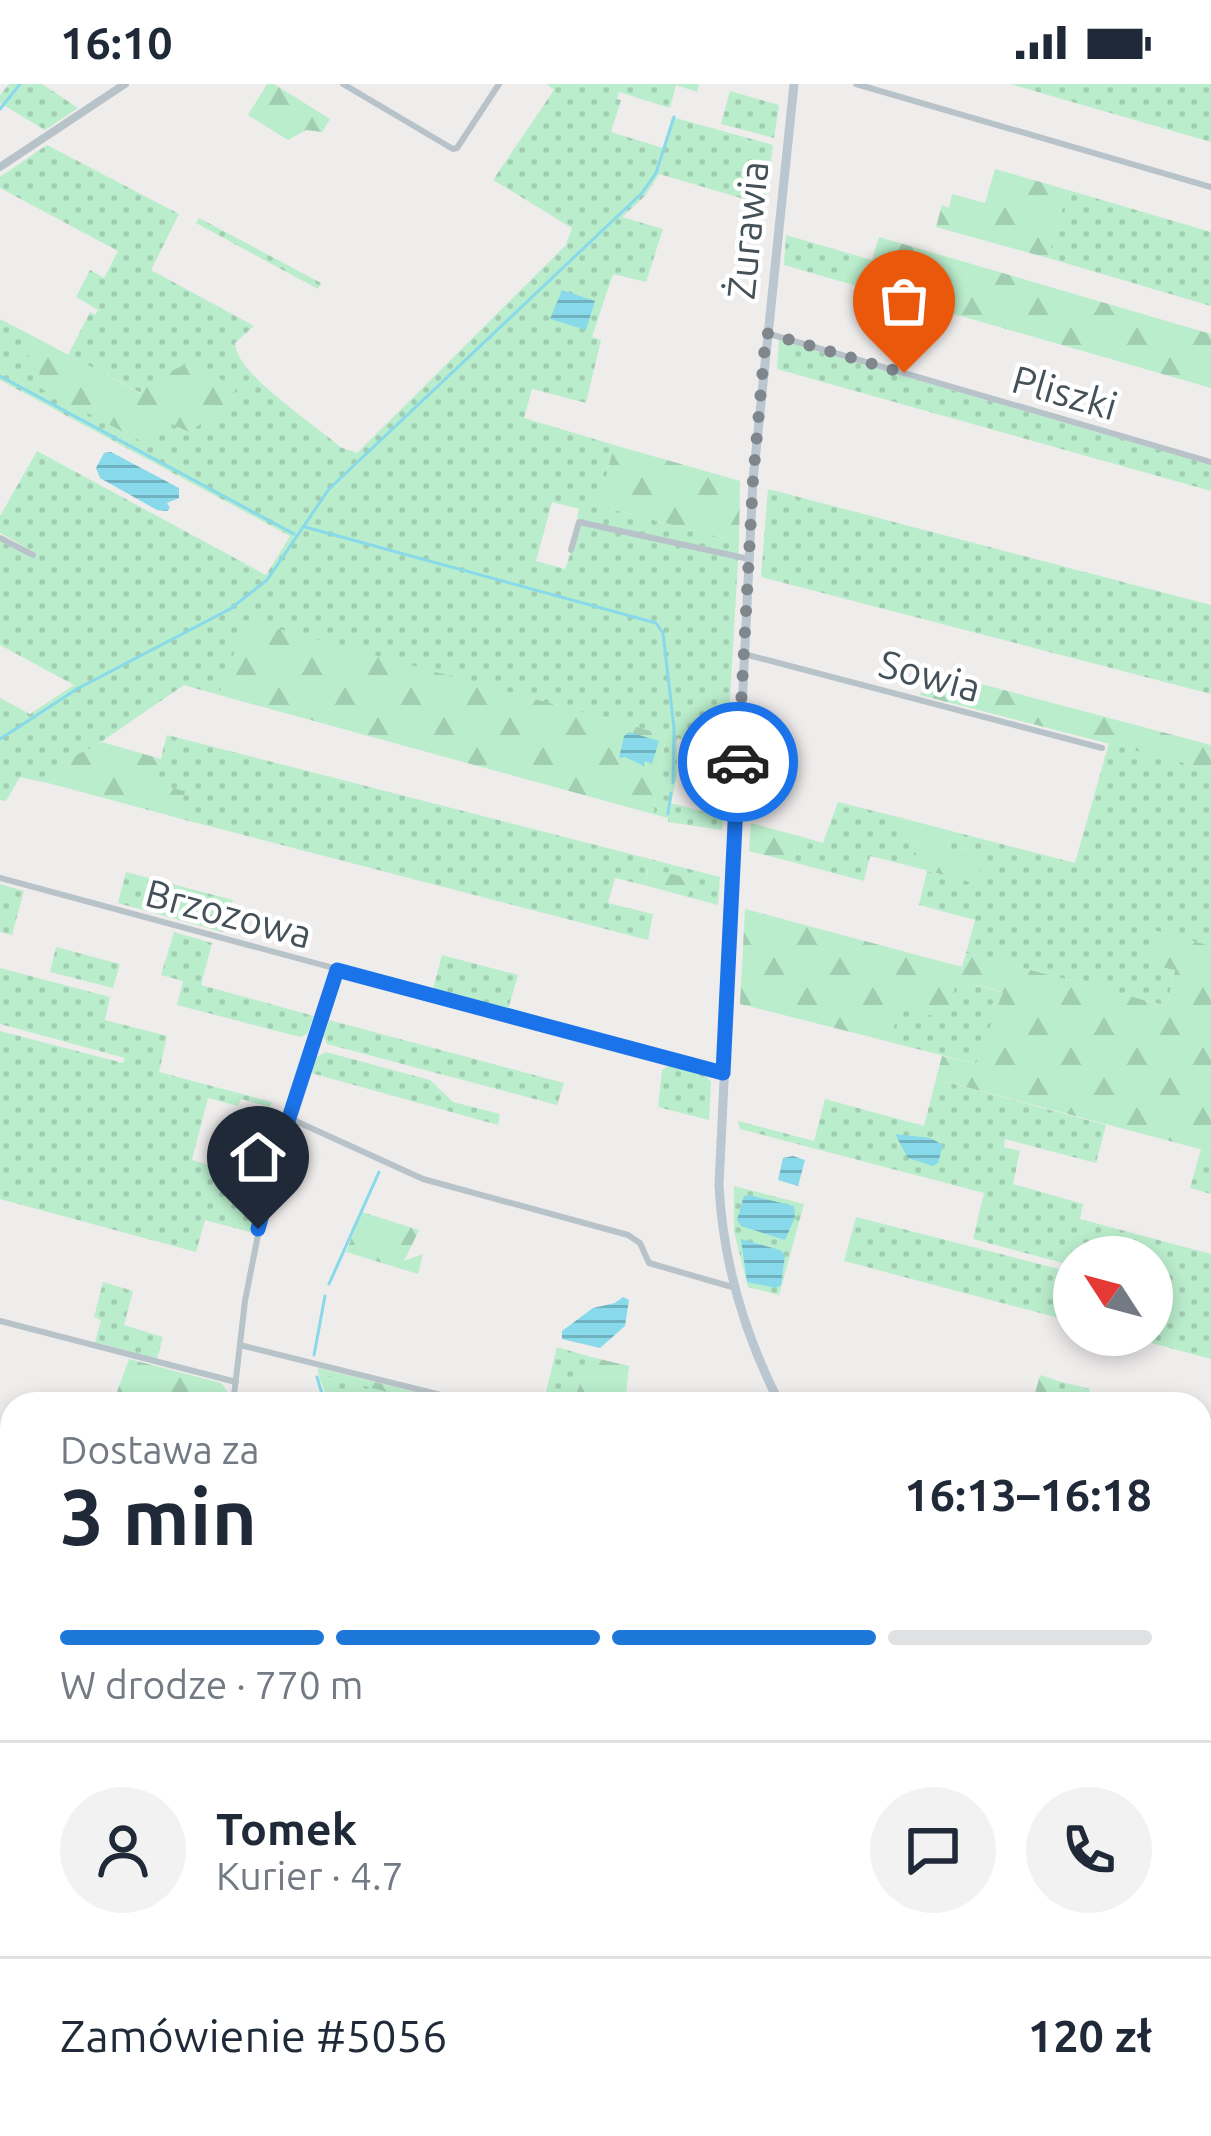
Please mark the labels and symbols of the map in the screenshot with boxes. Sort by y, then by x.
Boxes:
street label: Żurawia [718,159,776,301]
pin [853,250,955,373]
street label: Pliszki [1008,357,1122,427]
street label: Sowia [875,641,985,709]
courier [678,702,798,822]
street label: Brzozowa [141,870,317,956]
pin [207,1106,309,1229]
north arrow [1053,1236,1173,1356]

